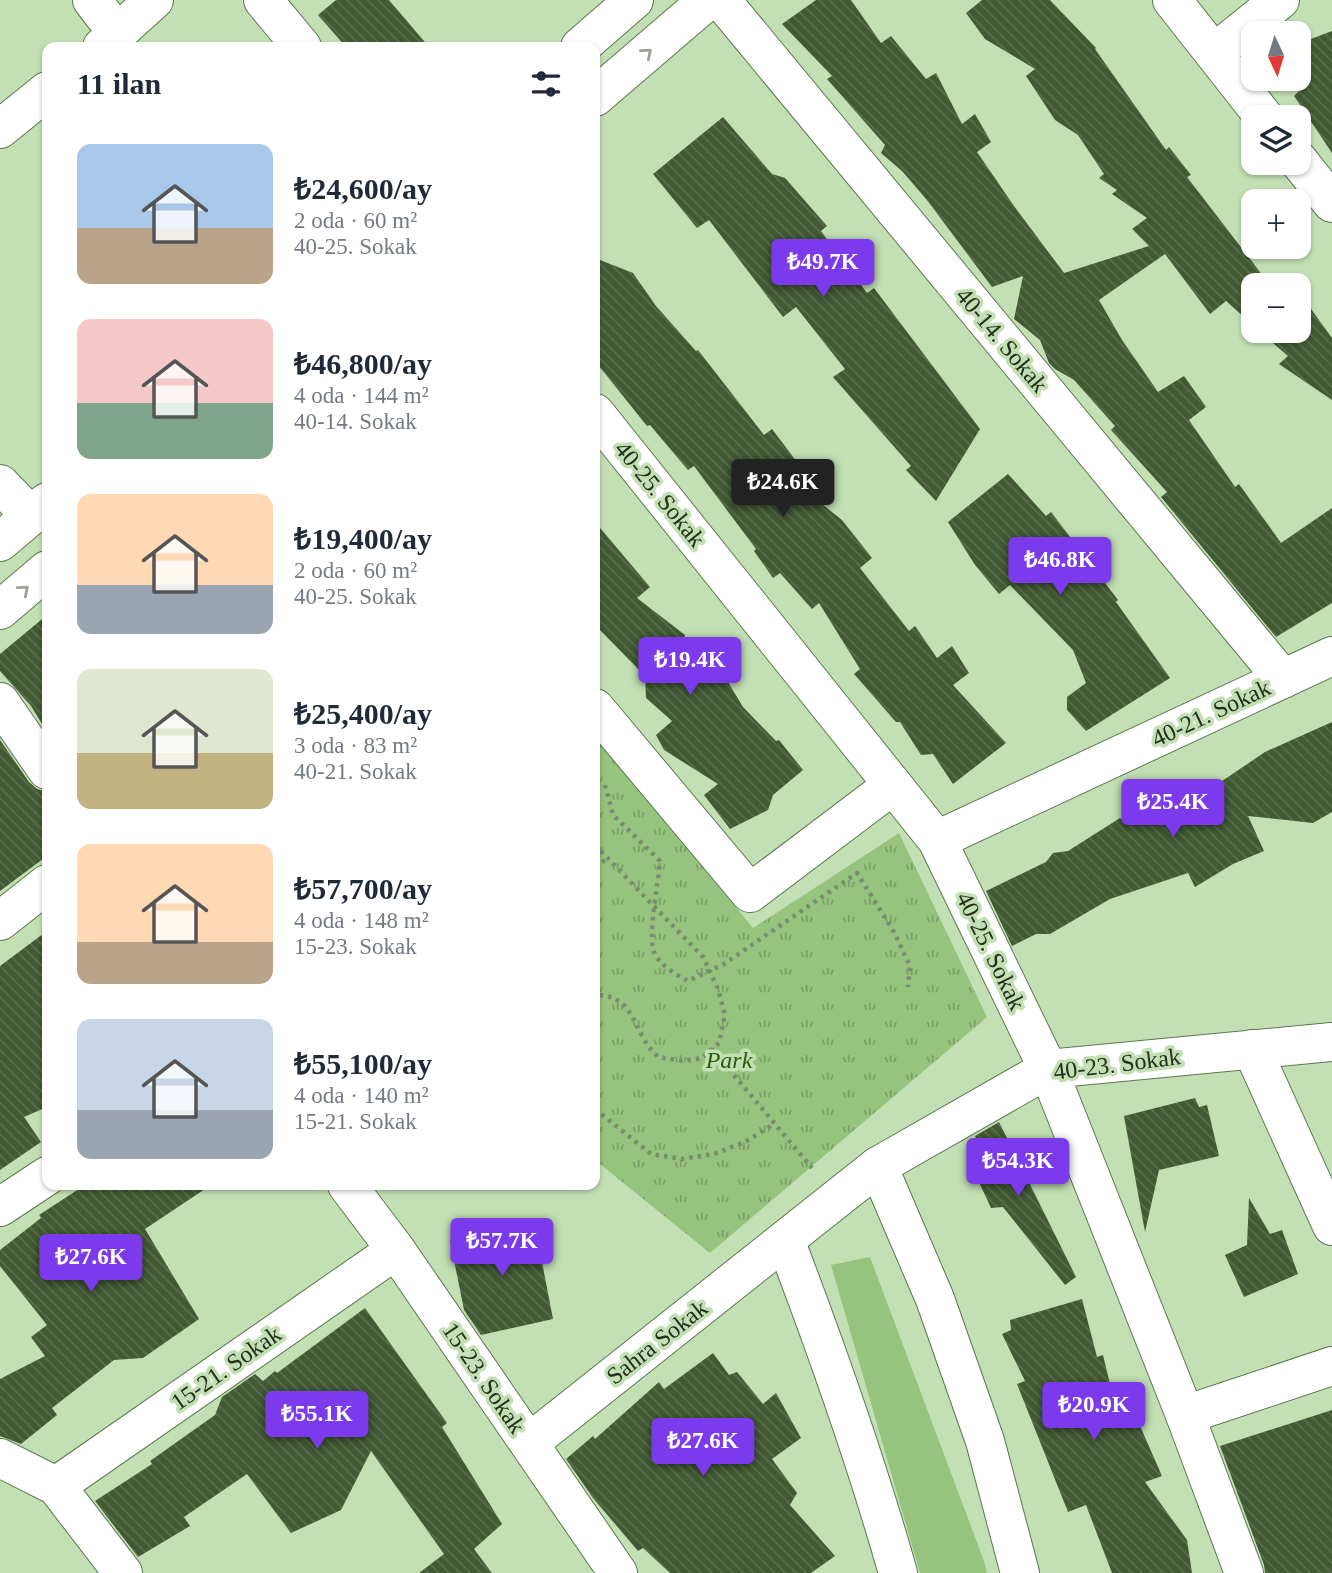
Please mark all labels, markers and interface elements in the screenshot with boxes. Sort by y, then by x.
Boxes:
north arrow [1241,21,1311,91]
map controls [1241,21,1311,343]
one-way arrow [638,49,651,61]
icon: filters [527,65,565,103]
text: 11 ilan [77,67,161,100]
button: layers [1241,105,1311,175]
icon: home [133,172,217,256]
text: ₺24,600/ay [294,172,432,205]
button: + [1241,189,1311,259]
text: 2 oda · 60 m² [294,208,417,233]
text: 40-25. Sokak [294,234,417,259]
pin: ₺49.7K [766,240,880,299]
text: ₺49.7K [787,249,859,274]
button: − [1241,273,1311,343]
street label: 40-14. Sokak [951,283,1053,397]
icon: home [133,347,217,431]
text: ₺46,800/ay [294,347,432,380]
text: 4 oda · 144 m² [294,383,429,408]
text: 40-14. Sokak [294,409,417,434]
street label: 40-25. Sokak [610,436,710,552]
pin: ₺24.6K [726,460,840,519]
text: ₺24.6K [747,469,819,494]
icon: home [133,522,217,606]
text: ₺19,400/ay [294,522,432,555]
pin: ₺46.8K [1003,538,1117,597]
text: ₺46.8K [1024,547,1096,572]
text: 2 oda · 60 m² [294,558,417,583]
text: 40-25. Sokak [294,584,417,609]
one-way arrow [15,586,28,598]
pin: ₺19.4K [633,638,747,697]
text: ₺19.4K [654,647,726,672]
street label: 40-21. Sokak [1148,674,1274,752]
icon: home [133,697,217,781]
text: ₺25,400/ay [294,697,432,730]
text: 3 oda · 83 m² [294,733,417,758]
text: 40-21. Sokak [294,759,417,784]
pin: ₺25.4K [1116,780,1230,839]
text: ₺25.4K [1137,789,1209,814]
icon: home [133,872,217,956]
text: ₺57,700/ay [294,872,432,905]
street label: 40-25. Sokak [951,888,1031,1014]
text: 4 oda · 148 m² [294,908,429,933]
text: 15-23. Sokak [294,934,417,959]
street label: 40-23. Sokak [1052,1043,1182,1085]
icon: home [133,1047,217,1131]
text: ₺55,100/ay [294,1047,432,1080]
park label: Park [705,1047,753,1073]
text: 4 oda · 140 m² [294,1083,429,1108]
text: 15-21. Sokak [294,1109,417,1134]
pin: ₺54.3K [961,1138,1075,1198]
text: ₺54.3K [982,1148,1054,1173]
pin: ₺57.7K [445,1218,559,1278]
text: ₺57.7K [466,1228,538,1253]
pin: ₺27.6K [34,1234,148,1294]
text: ₺27.6K [55,1244,127,1269]
street label: Sahra Sokak [601,1295,713,1389]
street label: 15-23. Sokak [437,1318,531,1438]
street label: 15-21. Sokak [166,1321,286,1415]
pin: ₺20.9K [1037,1382,1151,1442]
pin: ₺55.1K [260,1392,374,1451]
text: ₺20.9K [1058,1392,1130,1417]
text: ₺55.1K [281,1401,353,1426]
pin: ₺27.6K [646,1418,760,1478]
text: ₺27.6K [667,1428,739,1453]

